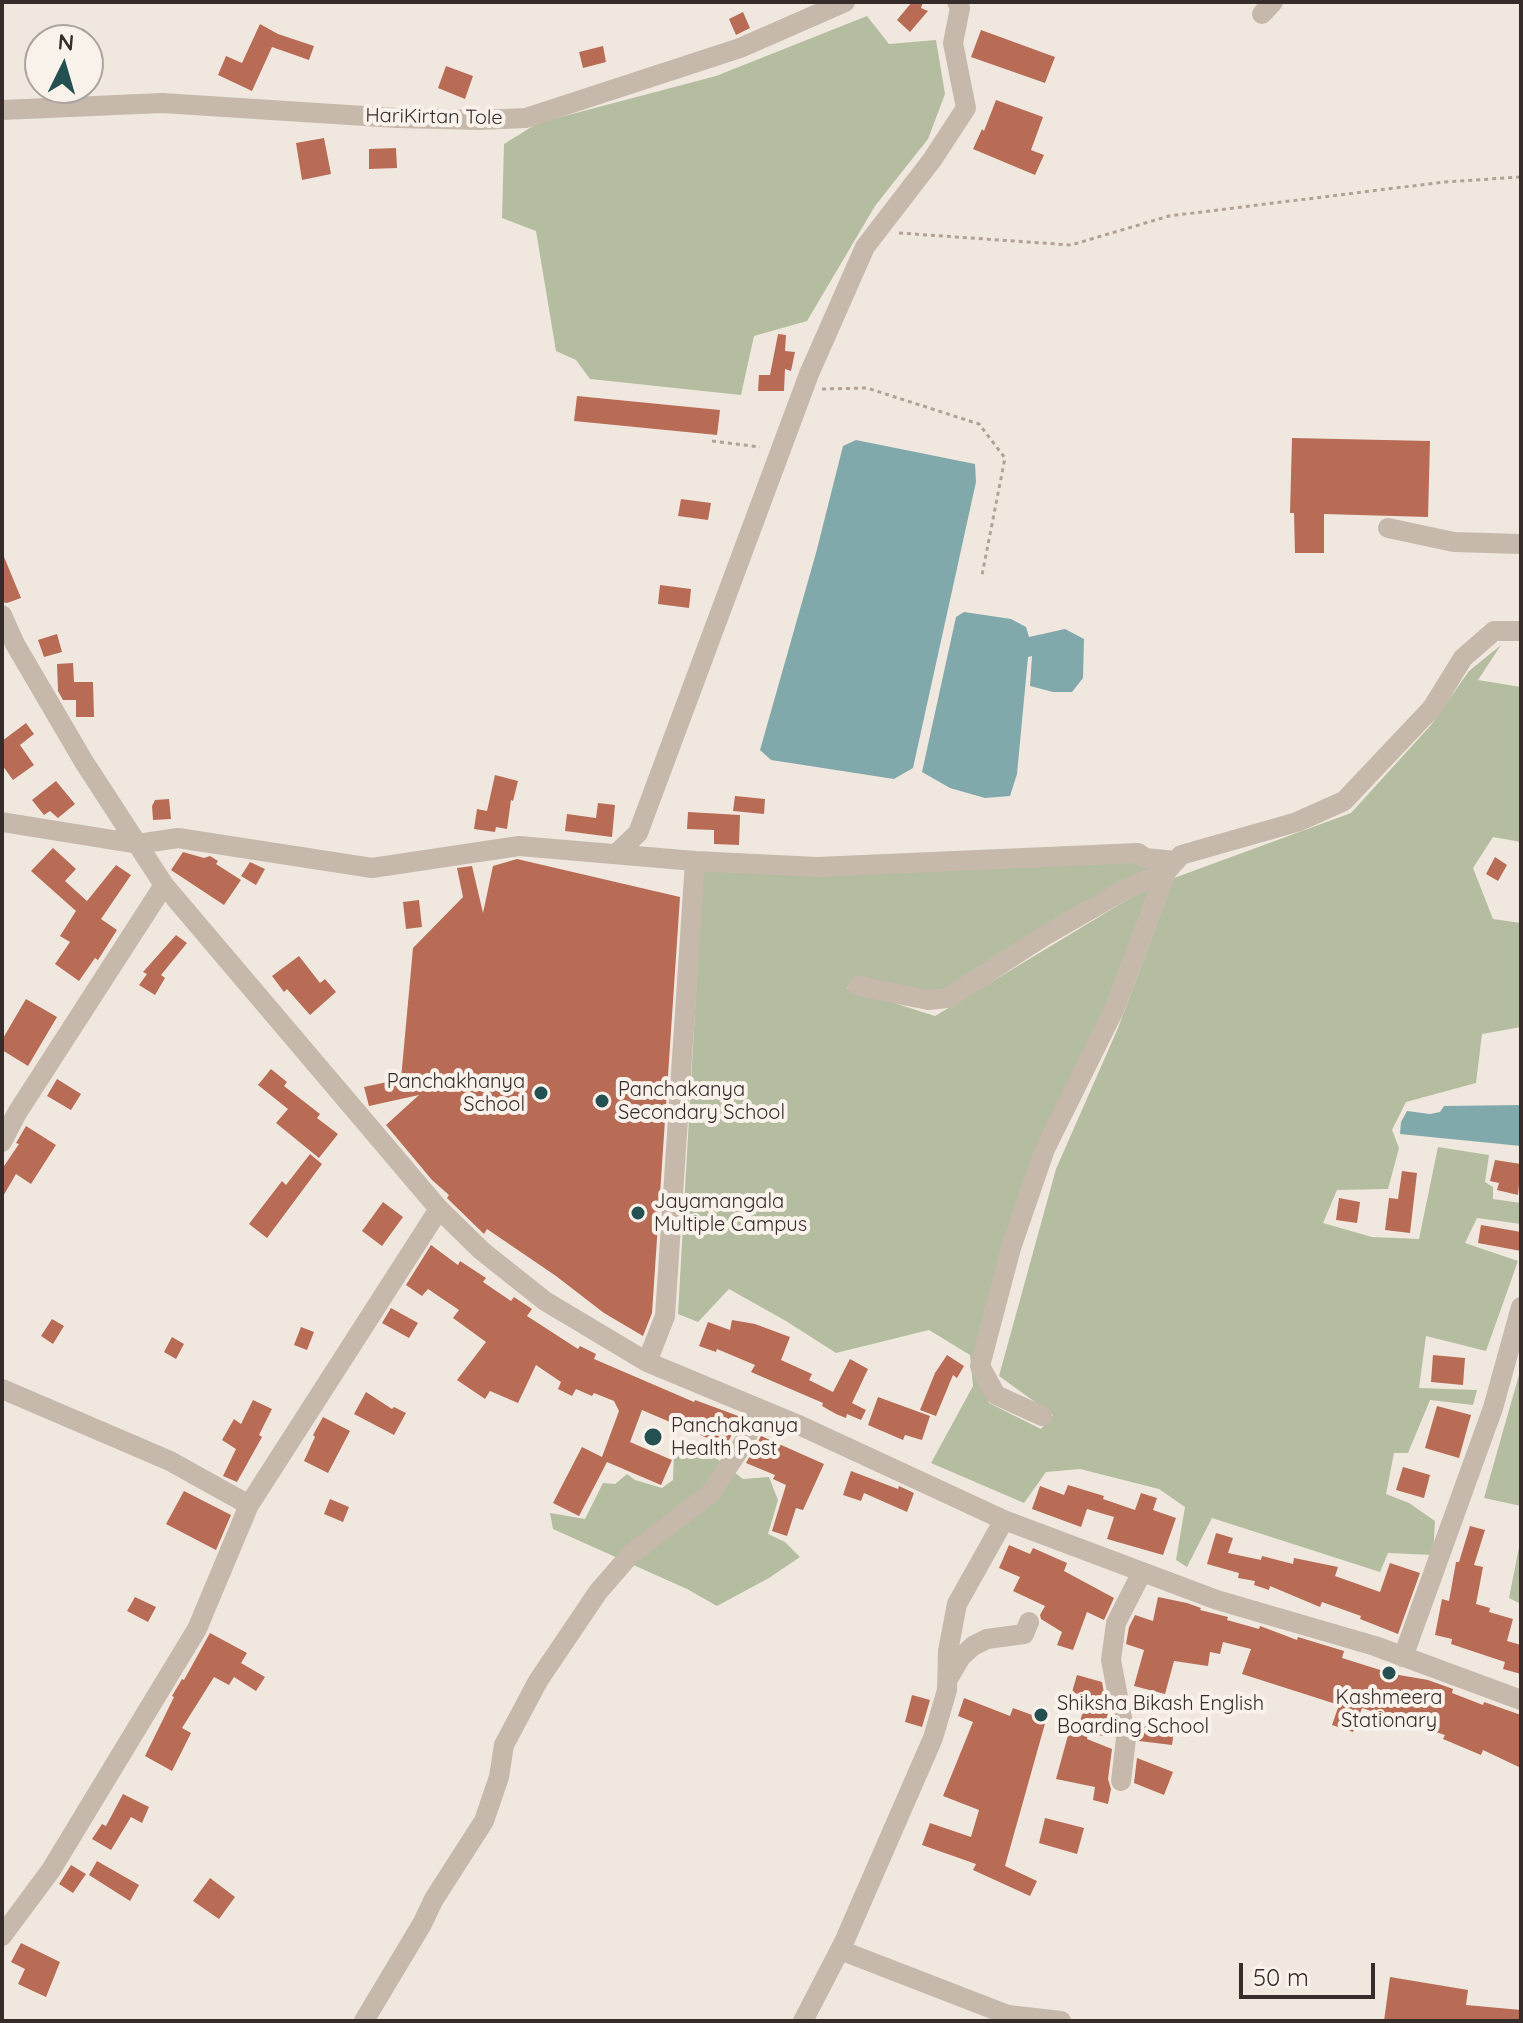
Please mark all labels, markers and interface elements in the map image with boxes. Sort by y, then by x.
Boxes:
north arrow [24,24,104,104]
text: N [57,27,75,57]
street label: HariKirtan Tole [365,104,503,130]
place label: Panchakhanya School [387,1070,525,1117]
place label: Panchakanya Secondary School [618,1078,785,1125]
marker: Panchakhanya School [532,1084,550,1102]
marker: Panchakanya Secondary School [593,1092,611,1110]
place label: Jayamangala Multiple Campus [654,1190,807,1237]
marker: Jayamangala Multiple Campus [629,1204,647,1222]
place label: Panchakanya Health Post [671,1414,798,1461]
marker: Panchakanya Health Post [642,1426,664,1448]
marker: Kashmeera Stationary [1380,1664,1398,1682]
place label: Kashmeera Stationary [1336,1686,1442,1733]
place label: Shiksha Bikash English Boarding School [1057,1692,1264,1739]
marker: Shiksha Bikash English Boarding School [1032,1706,1050,1724]
scale bar [1243,1947,1379,1997]
text: 50 m [1253,1962,1309,1992]

